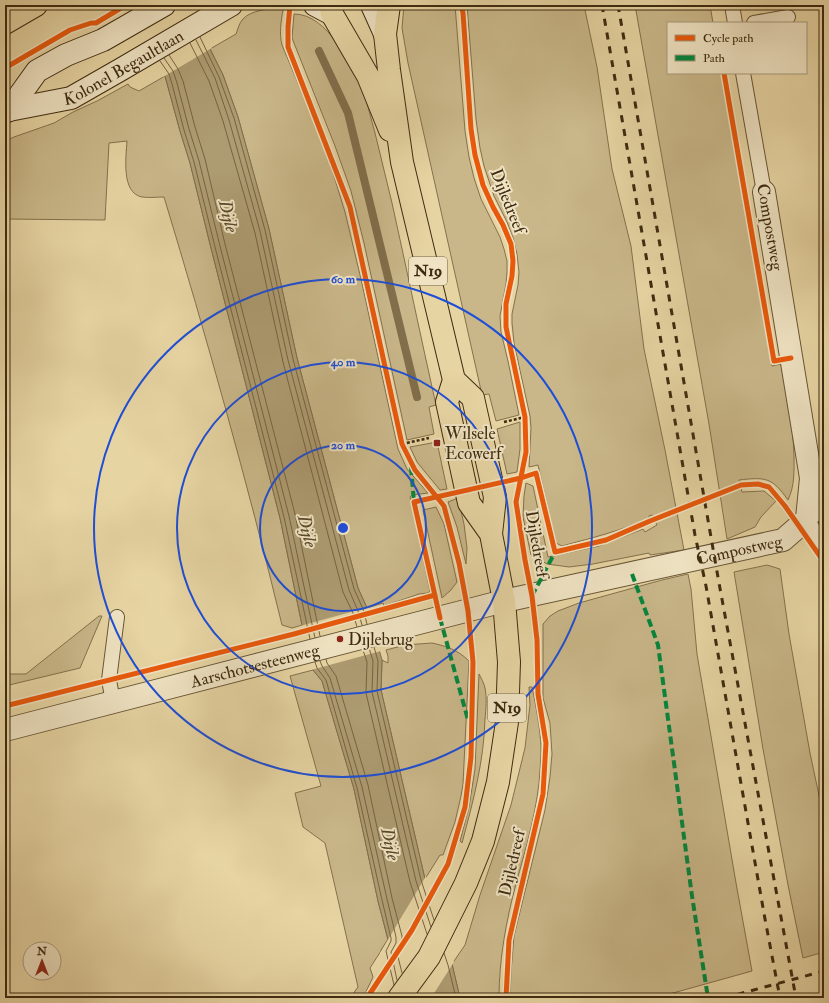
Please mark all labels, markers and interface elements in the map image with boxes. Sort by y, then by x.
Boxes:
legend [667,22,807,74]
street label: Kolonel Begaultlaan [62,25,187,110]
text: Cycle path [703,31,754,46]
text: Path [703,51,726,66]
street label: Dijledreef [486,166,531,239]
street label: Compostweg [751,182,788,273]
water label: Dijle [213,196,243,236]
road number: N19 [409,257,447,285]
text: 60 m [331,272,356,287]
text: 40 m [330,355,356,370]
place label: Wilsele Ecowerf [444,423,504,464]
text: 20 m [331,438,356,453]
marker: Wilsele Ecowerf [432,438,442,448]
street label: Dijledreef [521,509,554,582]
water label: Dijle [292,511,322,551]
centre of rings [336,521,350,535]
street label: Compostweg [694,530,785,569]
place label: Dijlebrug [348,629,414,650]
marker: Dijlebrug [335,634,345,644]
street label: Aarschotsesteenweg [187,639,322,692]
road number: N19 [488,694,526,722]
water label: Dijle [375,824,405,864]
street label: Dijledreef [494,825,530,898]
north arrow [22,941,62,981]
text: N [36,945,48,958]

